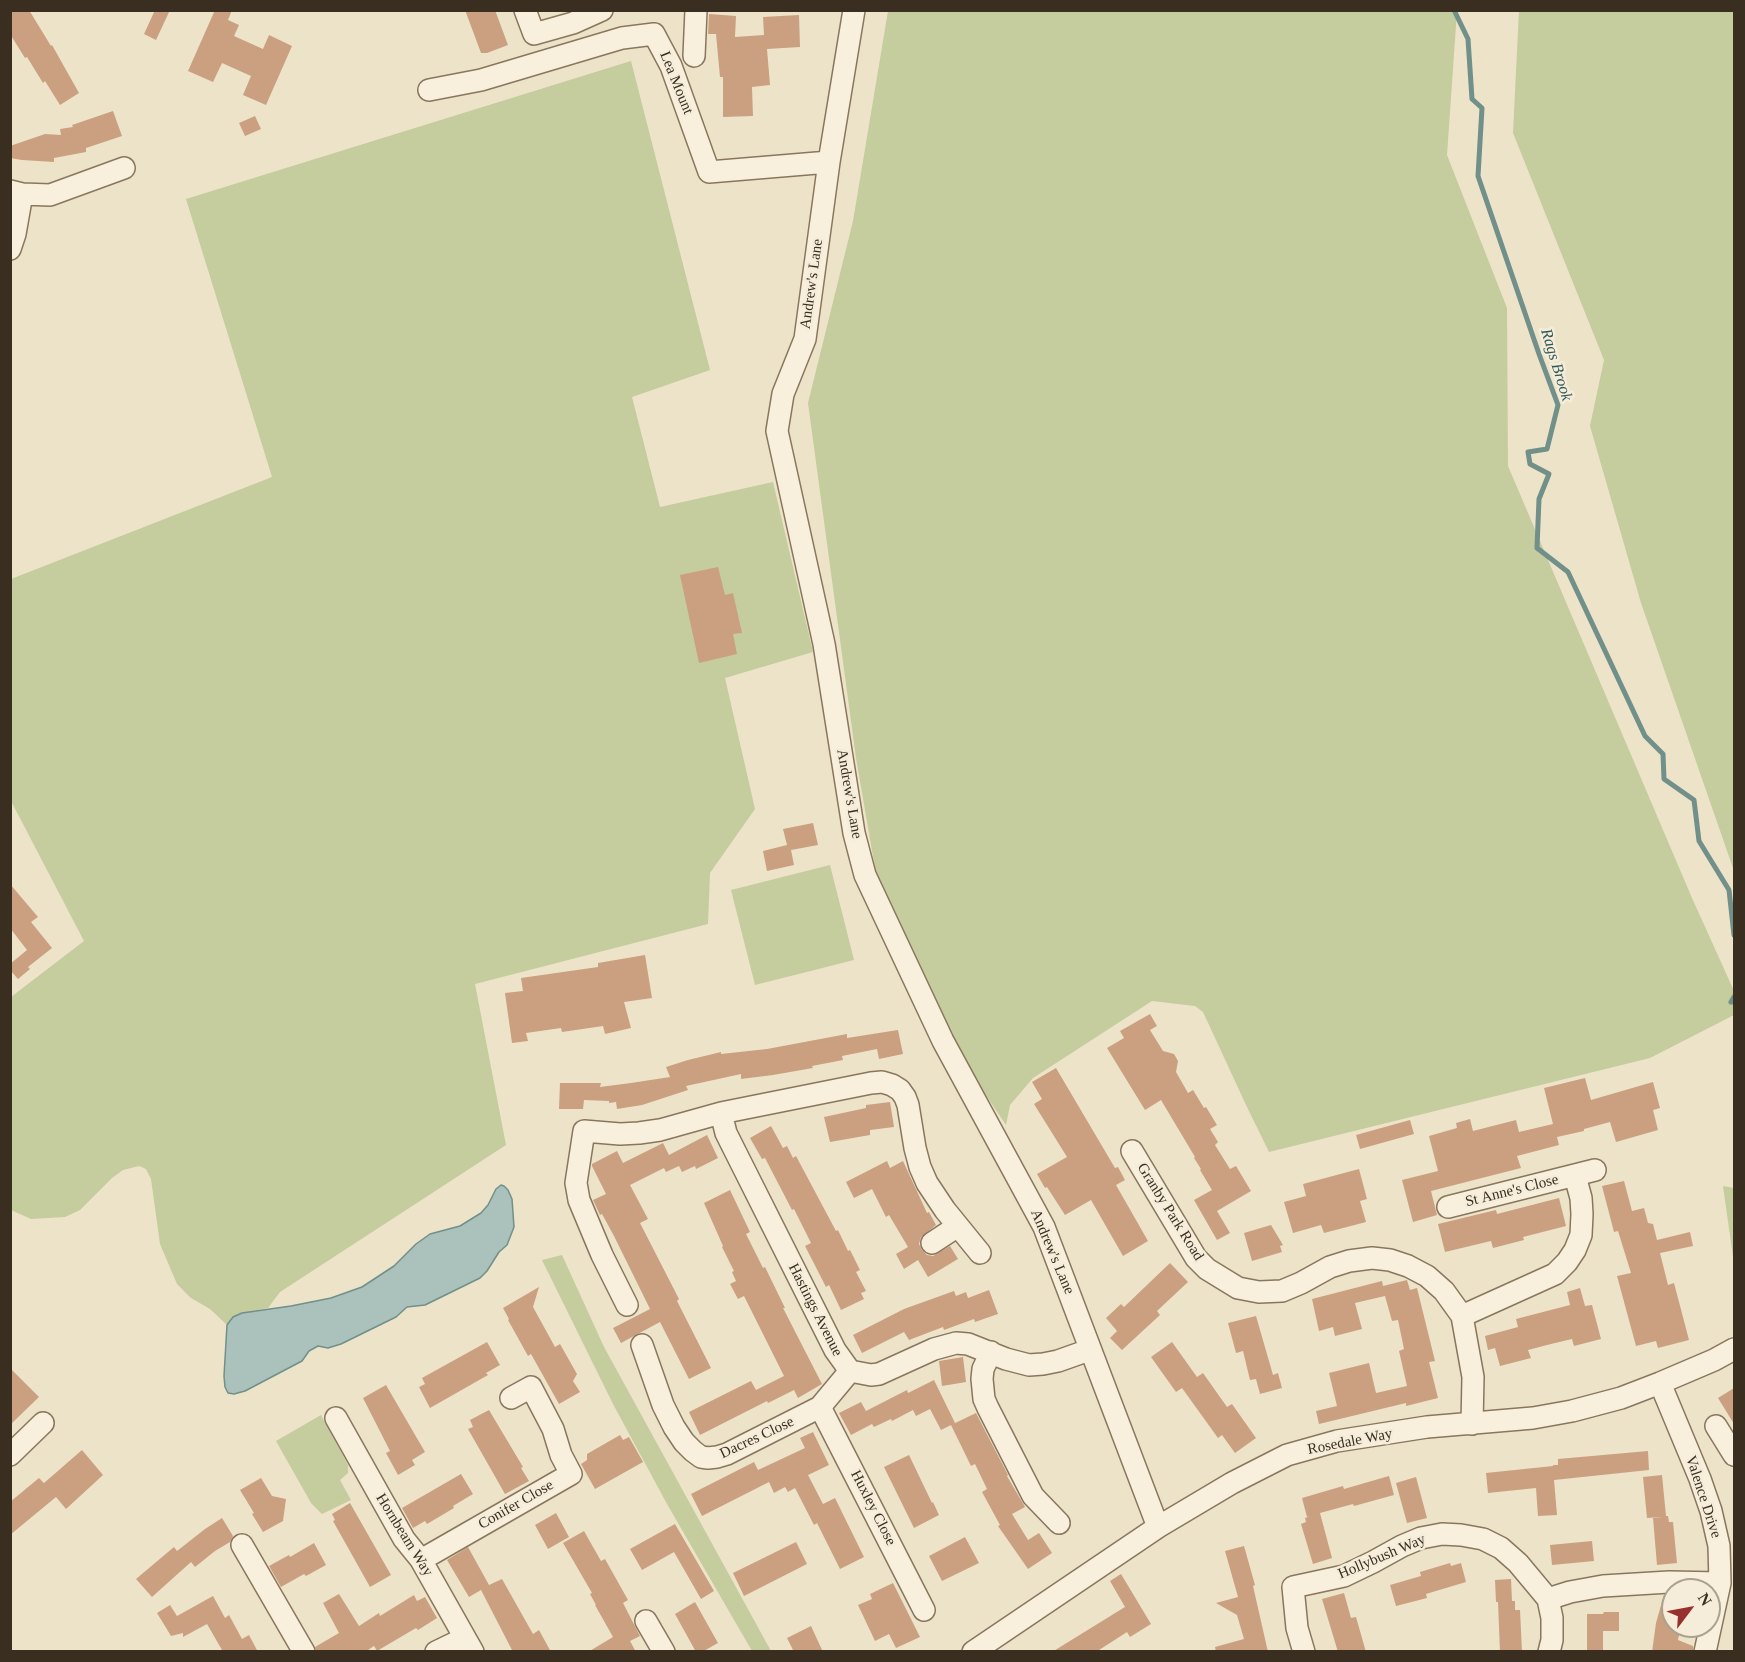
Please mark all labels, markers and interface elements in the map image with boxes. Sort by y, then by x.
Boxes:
street label: Lea Mount [655,49,697,117]
street label: Andrew's Lane [797,238,827,330]
water label: Rags Brook [1536,327,1576,403]
street label: Andrew's Lane [832,748,866,840]
street label: Granby Park Road [1133,1160,1207,1264]
street label: St Anne's Close [1464,1171,1560,1211]
street label: Andrew's Lane [1026,1207,1078,1297]
street label: Hastings Avenue [784,1261,846,1359]
street label: Dacres Close [717,1413,797,1463]
street label: Rosedale Way [1306,1425,1394,1459]
street label: Valence Drive [1681,1454,1725,1540]
street label: Huxley Close [846,1467,900,1549]
street label: Conifer Close [475,1476,557,1534]
street label: Hornbeam Way [371,1490,437,1580]
street label: Hollybush Way [1336,1530,1428,1584]
north arrow [1661,1578,1721,1638]
text: N [1695,1590,1715,1609]

